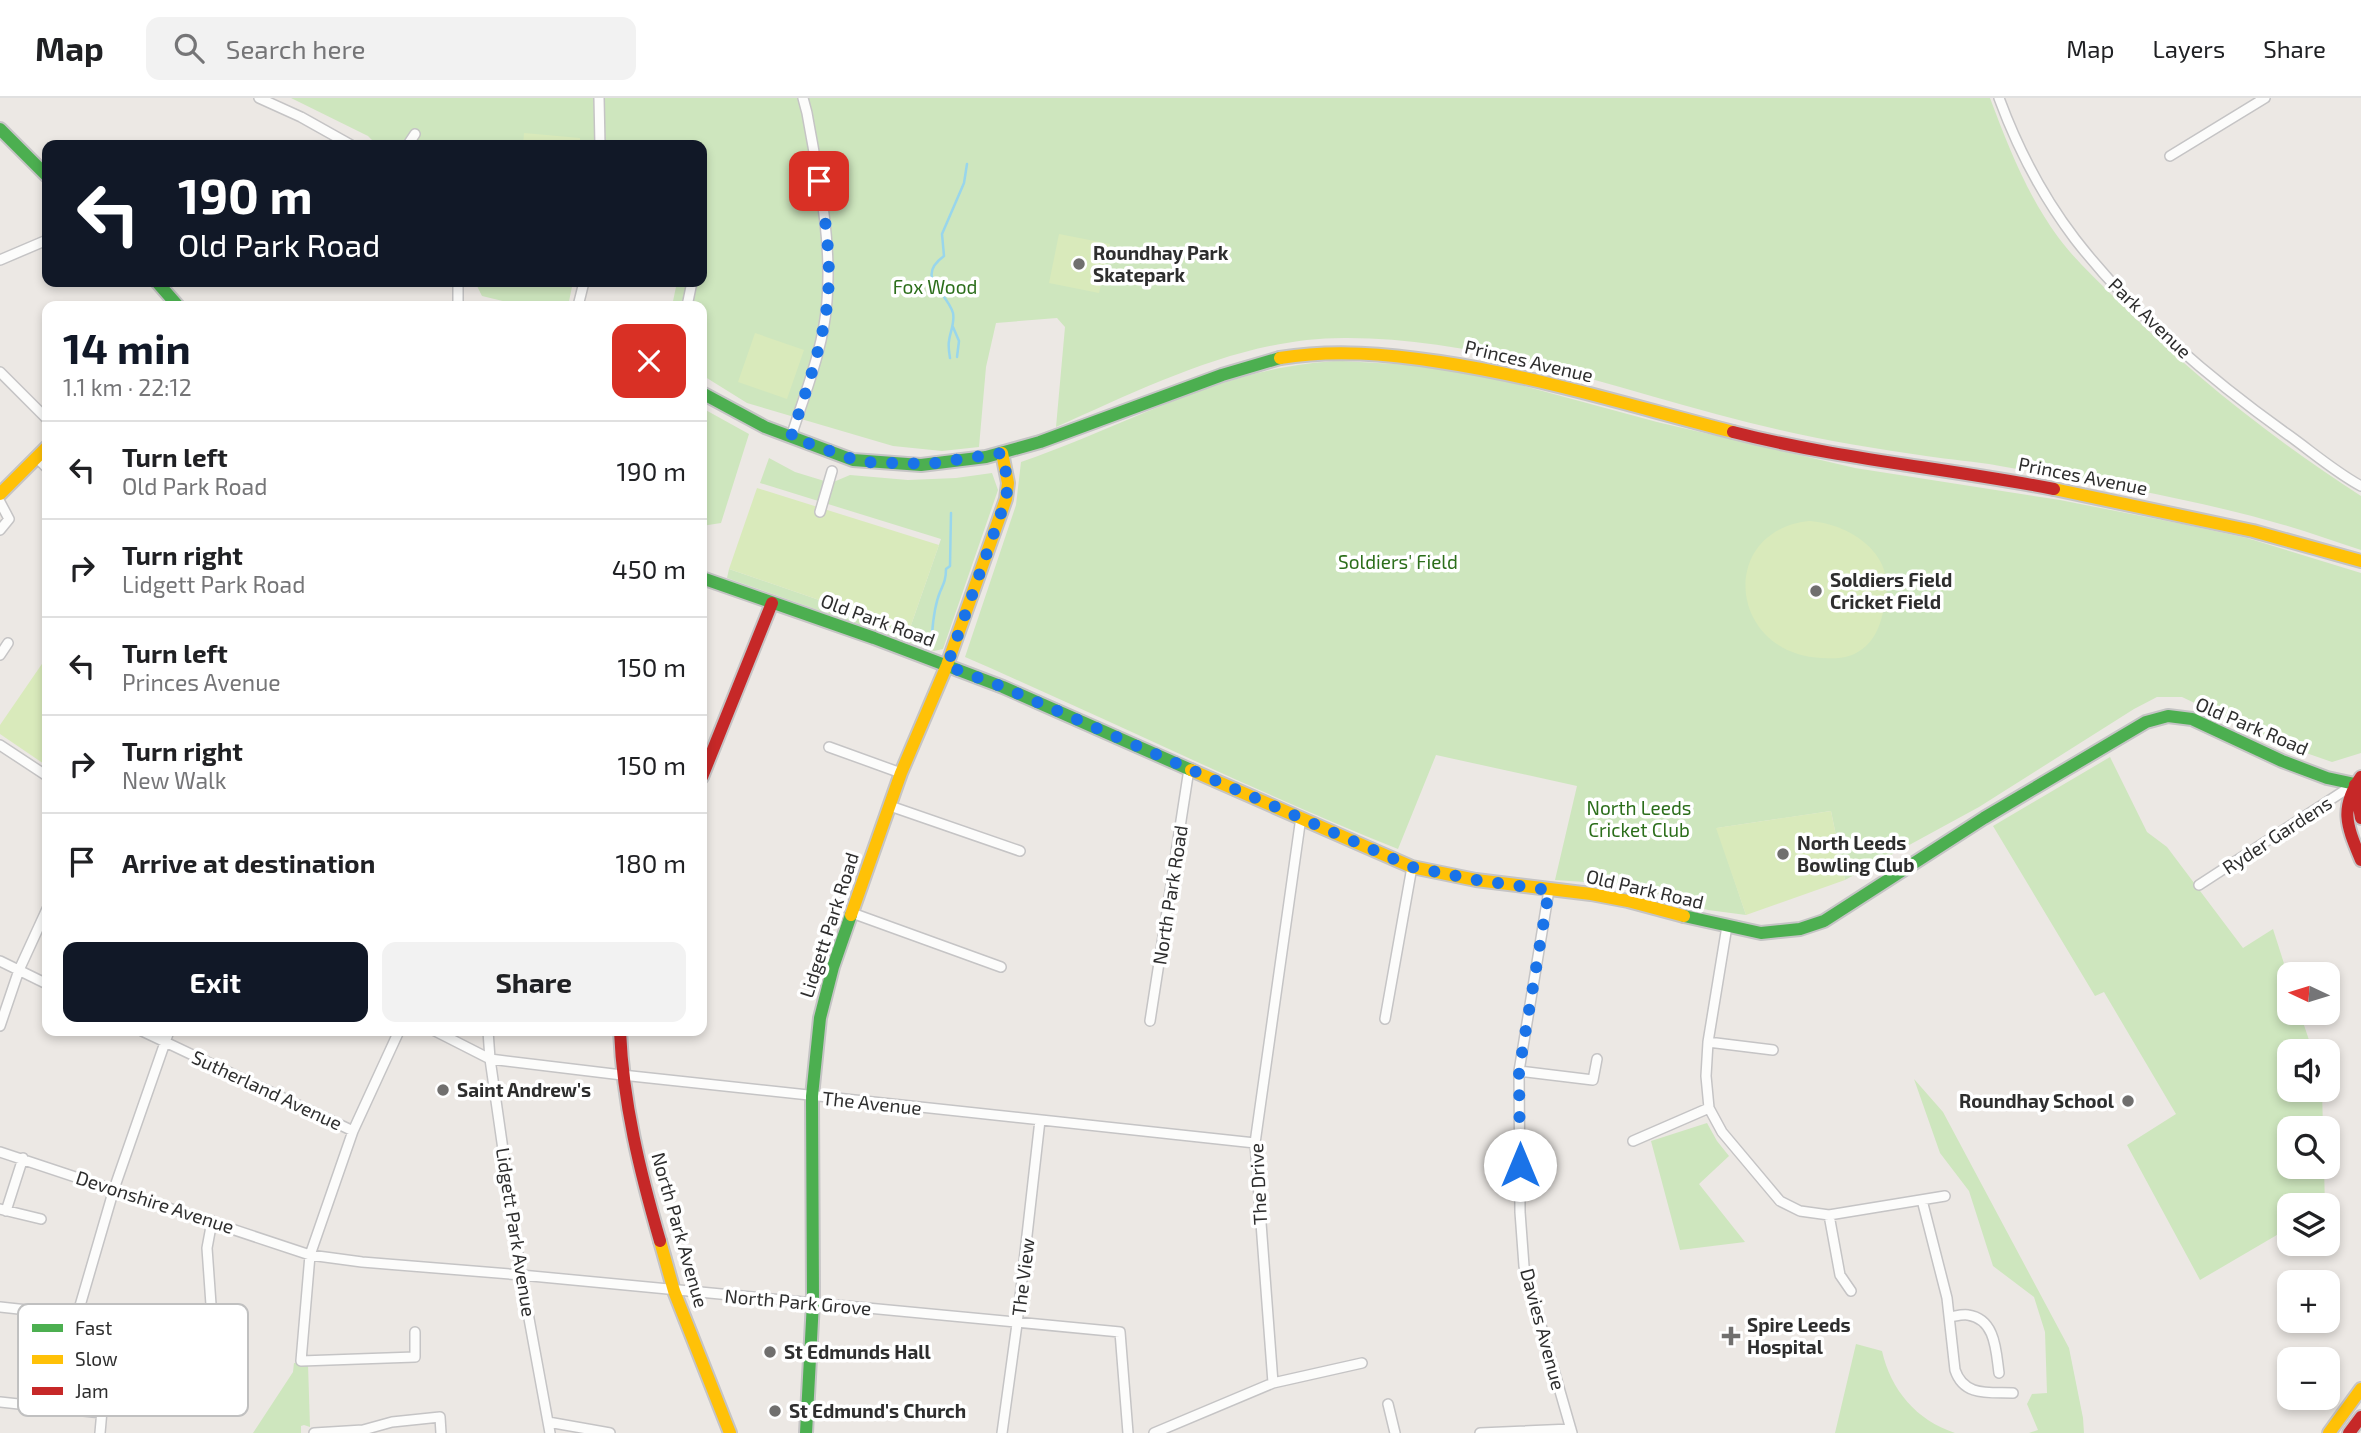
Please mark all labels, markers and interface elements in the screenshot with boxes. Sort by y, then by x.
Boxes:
search box [146,17,636,80]
text: Map [35,28,104,68]
icon: search [170,29,208,67]
text: Search here [226,33,365,64]
text: Map [2066,34,2114,63]
text: Layers [2152,34,2225,63]
text: Share [2263,34,2326,63]
pin [789,151,849,211]
icon: arrive [800,162,838,200]
text: 190 m [178,165,313,224]
icon: left [63,168,154,259]
text: Old Park Road [178,225,380,263]
place label: Roundhay Park Skatepark [1093,241,1229,286]
marker: Roundhay Park Skatepark [1071,256,1087,272]
street label: Park Avenue [2104,273,2197,363]
park label: Fox Wood [893,275,977,298]
text: 14 min [63,322,191,372]
button: close [612,324,686,398]
street label: Princes Avenue [1463,335,1596,386]
text: 1.1 km · 22:12 [63,373,192,401]
text: Turn left [122,441,228,472]
icon: left [63,451,101,489]
street label: Princes Avenue [2017,452,2150,499]
text: 190 m [617,455,686,486]
text: Old Park Road [122,472,267,500]
text: Turn right [122,539,243,570]
icon: right [63,549,101,587]
park label: Soldiers' Field [1338,550,1458,573]
text: 450 m [612,553,686,584]
place label: Soldiers Field Cricket Field [1830,568,1952,613]
text: Lidgett Park Road [122,570,305,598]
marker: Soldiers Field Cricket Field [1808,583,1824,599]
street label: Old Park Road [818,588,939,651]
text: Turn left [122,637,228,668]
icon: left [63,647,101,685]
text: 150 m [617,651,686,682]
text: Princes Avenue [122,668,281,696]
street label: Old Park Road [2192,691,2312,760]
text: Turn right [122,735,243,766]
icon: right [63,745,101,783]
text: 150 m [617,749,686,780]
text: New Walk [122,766,227,794]
street label: Ryder Gardens [2218,791,2336,878]
park label: North Leeds Cricket Club [1587,796,1692,841]
street label: North Park Road [1147,823,1192,966]
place label: North Leeds Bowling Club [1797,831,1914,876]
icon: arrive [63,843,101,881]
marker: North Leeds Bowling Club [1775,846,1791,862]
text: Arrive at destination [122,847,375,878]
text: 180 m [616,847,686,878]
street label: Lidgett Park Road [794,849,863,1000]
street label: Old Park Road [1584,864,1706,913]
button: Exit [63,942,368,1022]
button: Share [382,942,686,1022]
north arrow [2277,962,2340,1026]
map controls [2277,962,2340,1410]
button: sound [2277,1039,2340,1102]
street label: Sutherland Avenue [188,1045,346,1134]
place label: Saint Andrew's [457,1078,591,1101]
marker: Saint Andrew's [435,1082,451,1098]
street label: The Avenue [821,1086,923,1119]
place label: Roundhay School [1959,1089,2115,1113]
marker: Roundhay School [2120,1093,2136,1109]
button: search [2277,1116,2340,1179]
position arrow [1483,1128,1557,1202]
street label: The Drive [1244,1143,1271,1225]
street label: Lidgett Park Avenue [492,1146,541,1318]
street label: North Park Avenue [647,1150,714,1310]
street label: Devonshire Avenue [73,1165,237,1238]
button: layers [2277,1193,2340,1256]
street label: The View [1006,1236,1039,1317]
street label: Davies Avenue [1516,1265,1571,1392]
button: + [2277,1270,2340,1333]
street label: North Park Grove [724,1284,872,1319]
legend [18,1304,248,1416]
place label: Spire Leeds Hospital [1747,1313,1851,1358]
text: Fast [75,1316,112,1339]
marker: Spire Leeds Hospital [1721,1326,1741,1346]
place label: St Edmunds Hall [784,1340,931,1363]
marker: St Edmunds Hall [762,1344,778,1360]
text: Slow [75,1347,118,1370]
button: − [2277,1347,2340,1410]
text: Jam [75,1379,109,1402]
place label: St Edmund's Church [789,1399,966,1422]
marker: St Edmund's Church [767,1403,783,1419]

